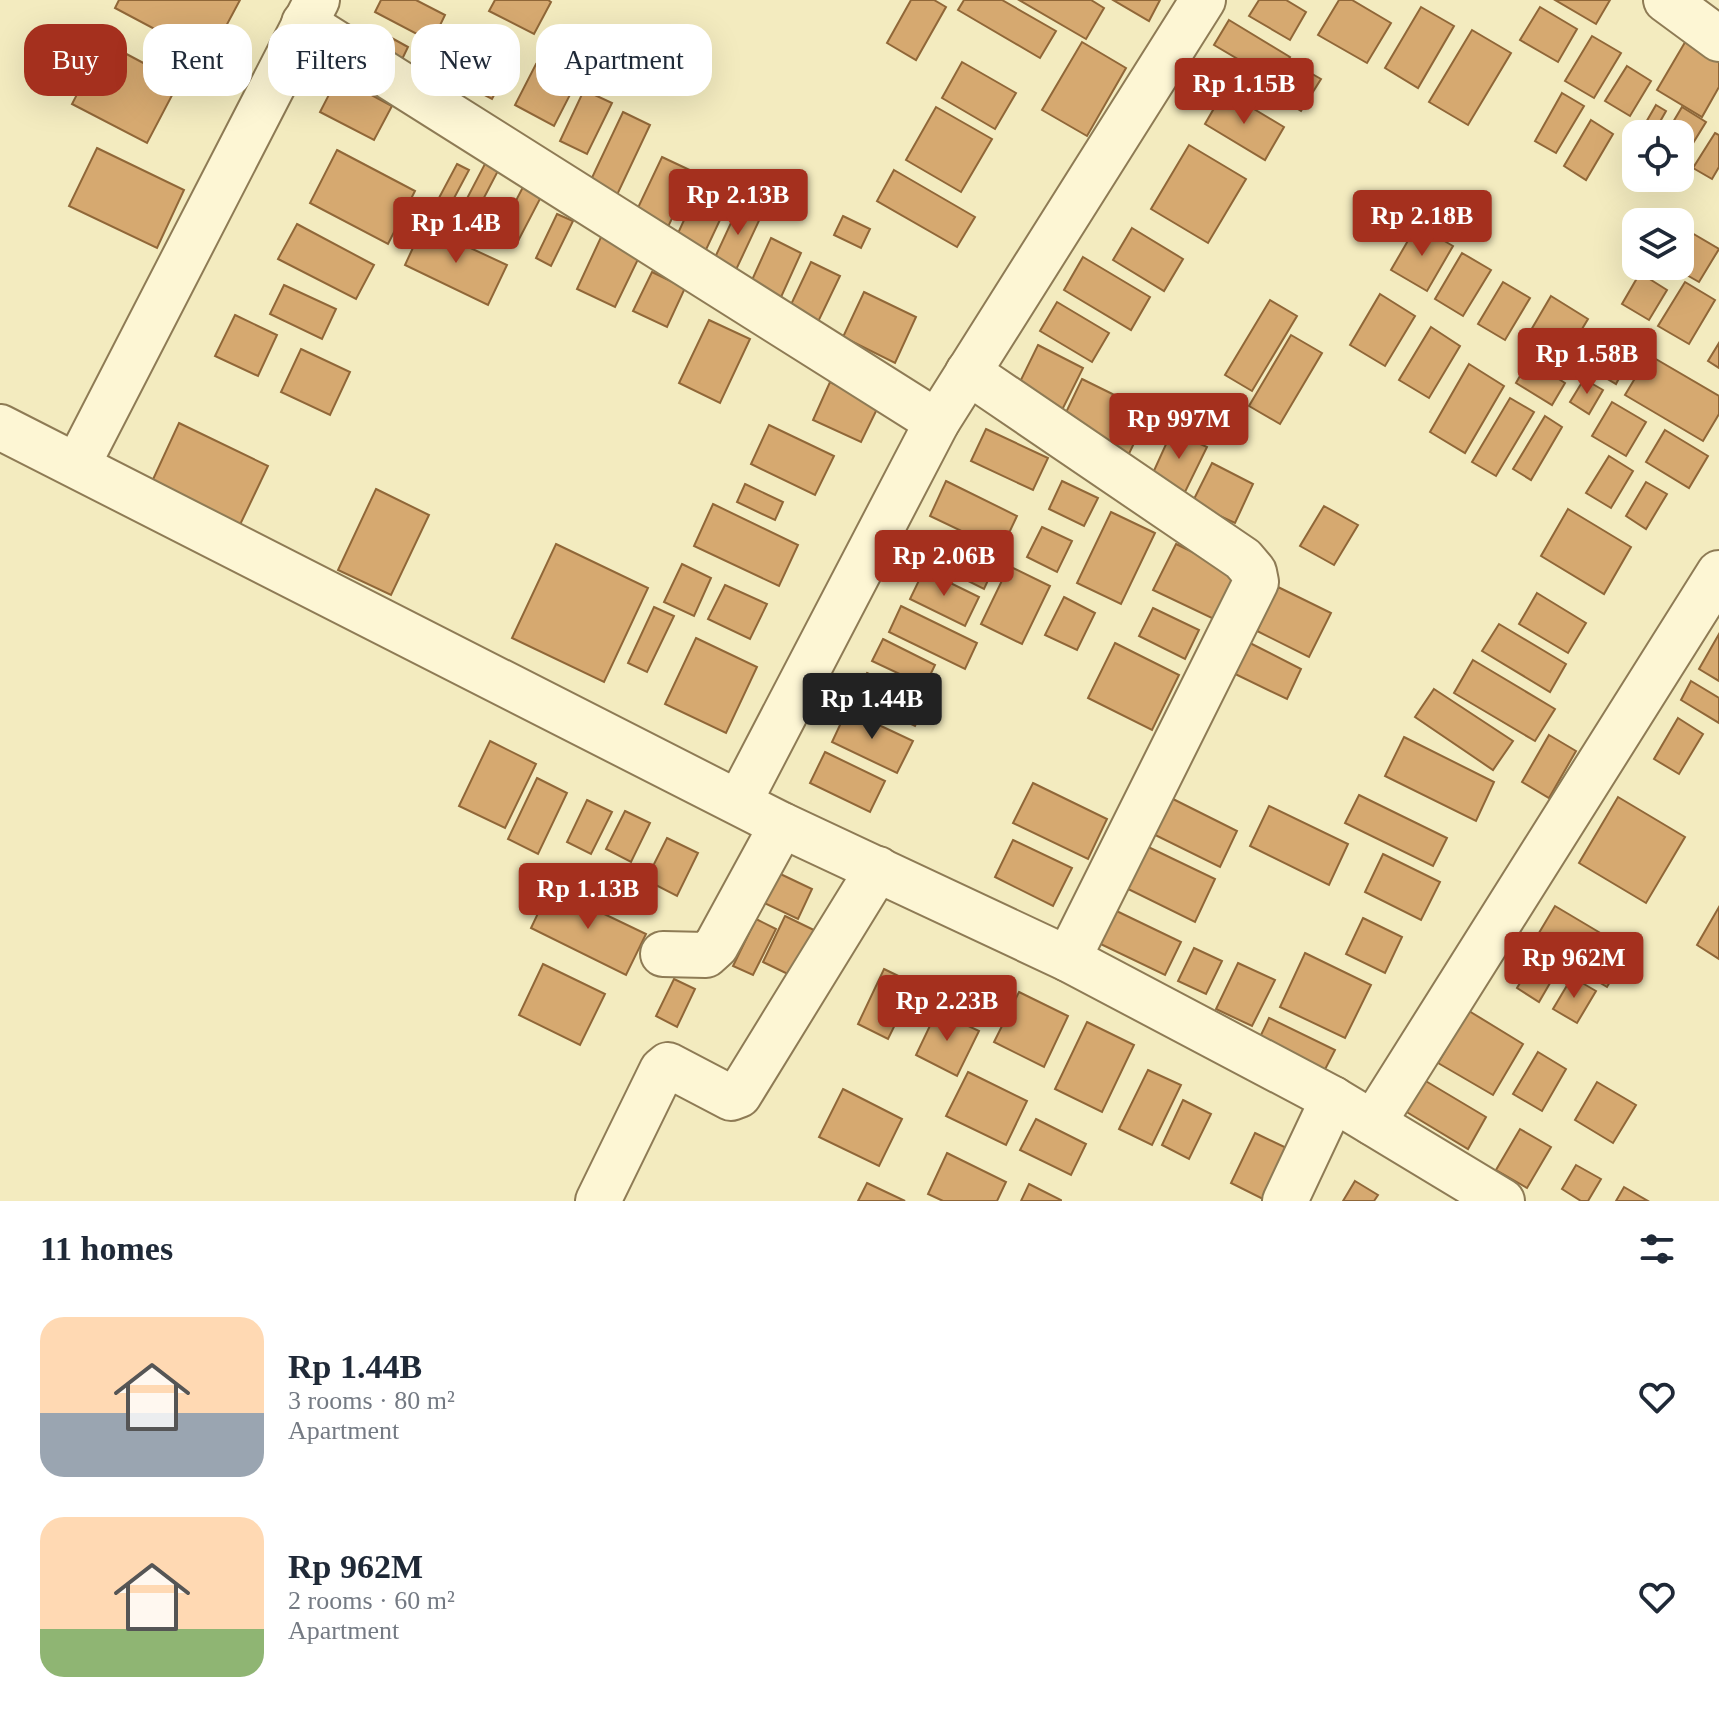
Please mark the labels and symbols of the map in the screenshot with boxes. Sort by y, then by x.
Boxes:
pin: Rp 1.15B [1161,58,1327,126]
pin: Rp 2.13B [655,169,821,237]
pin: Rp 2.18B [1339,190,1505,258]
pin: Rp 1.4B [382,197,530,265]
pin: Rp 1.58B [1504,328,1670,396]
pin: Rp 997M [1105,393,1253,461]
pin: Rp 2.06B [861,530,1027,598]
pin: Rp 1.44B [789,673,955,741]
pin: Rp 1.13B [505,863,671,931]
pin: Rp 962M [1500,932,1648,1000]
pin: Rp 2.23B [864,975,1030,1043]

